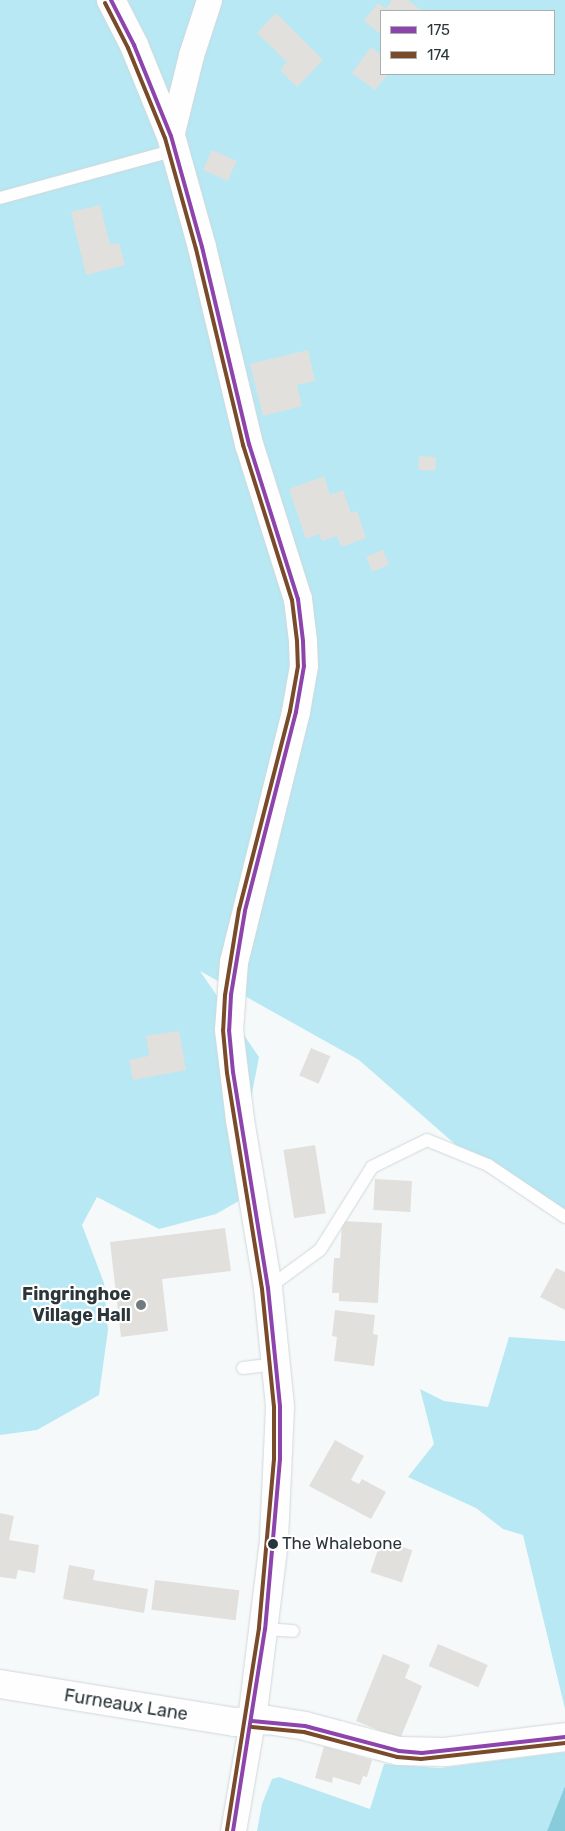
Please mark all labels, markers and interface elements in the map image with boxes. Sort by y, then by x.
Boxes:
legend [380,10,555,75]
text: 175 [427,21,450,39]
text: 174 [427,46,450,64]
place label: Fingringhoe Village Hall [22,1284,131,1326]
marker: Fingringhoe Village Hall [135,1299,147,1311]
place label: The Whalebone [282,1534,402,1554]
marker: The Whalebone [268,1539,278,1549]
street label: Furneaux Lane [63,1685,189,1725]

